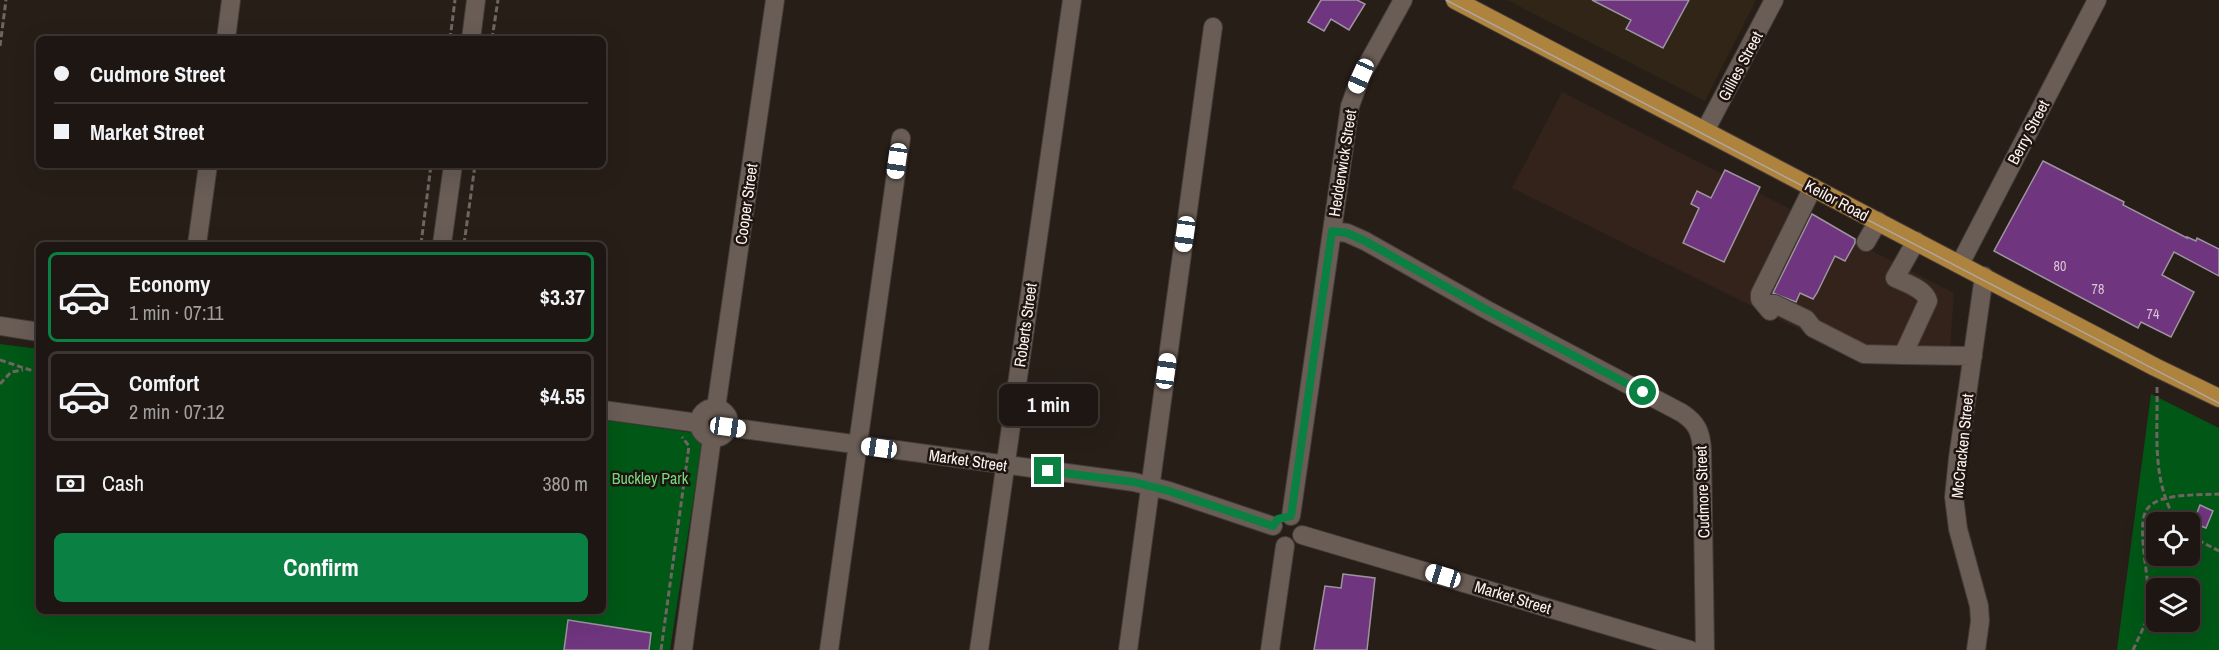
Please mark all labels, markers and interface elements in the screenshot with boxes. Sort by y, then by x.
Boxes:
street label: Gillies Street [1712,27,1768,105]
car [1345,56,1377,96]
text: Cudmore Street [90,59,225,89]
street label: Berry Street [2002,96,2054,168]
street label: Hedderwick Street [1323,108,1361,218]
text: Market Street [90,117,204,147]
car [886,142,908,180]
street label: Cooper Street [729,162,763,246]
street label: Keilor Road [1801,174,1873,226]
car [1174,215,1196,253]
house number: 80 [2054,257,2066,275]
text: Economy [129,269,210,299]
icon: car [57,270,111,324]
house number: 78 [2092,280,2104,298]
street label: Roberts Street [1008,281,1042,368]
text: $3.37 [540,282,585,312]
text: 1 min · 07:11 [129,299,224,326]
house number: 74 [2147,305,2160,323]
car [1155,352,1177,390]
text: Comfort [129,368,199,398]
icon: car [57,369,111,423]
route start [1629,378,1656,405]
text: $4.55 [540,381,585,411]
callout: 1 min [998,384,1098,426]
text: 1 min [1027,391,1070,418]
street label: McCracken Street [1946,392,1978,499]
text: 2 min · 07:12 [129,398,225,425]
car [709,416,747,438]
car [860,437,898,459]
street label: Market Street [927,444,1009,476]
street label: Cudmore Street [1689,445,1715,539]
route end [1034,457,1061,484]
icon: cash [54,467,87,500]
park label: Buckley Park [612,467,689,489]
text: Cash [102,468,144,498]
text: 380 m [542,470,588,497]
map controls [2146,512,2200,632]
button: locate [2146,512,2200,566]
button: Confirm [54,533,588,602]
car [1423,562,1463,590]
street label: Market Street [1472,575,1554,619]
button: layers [2146,578,2200,632]

